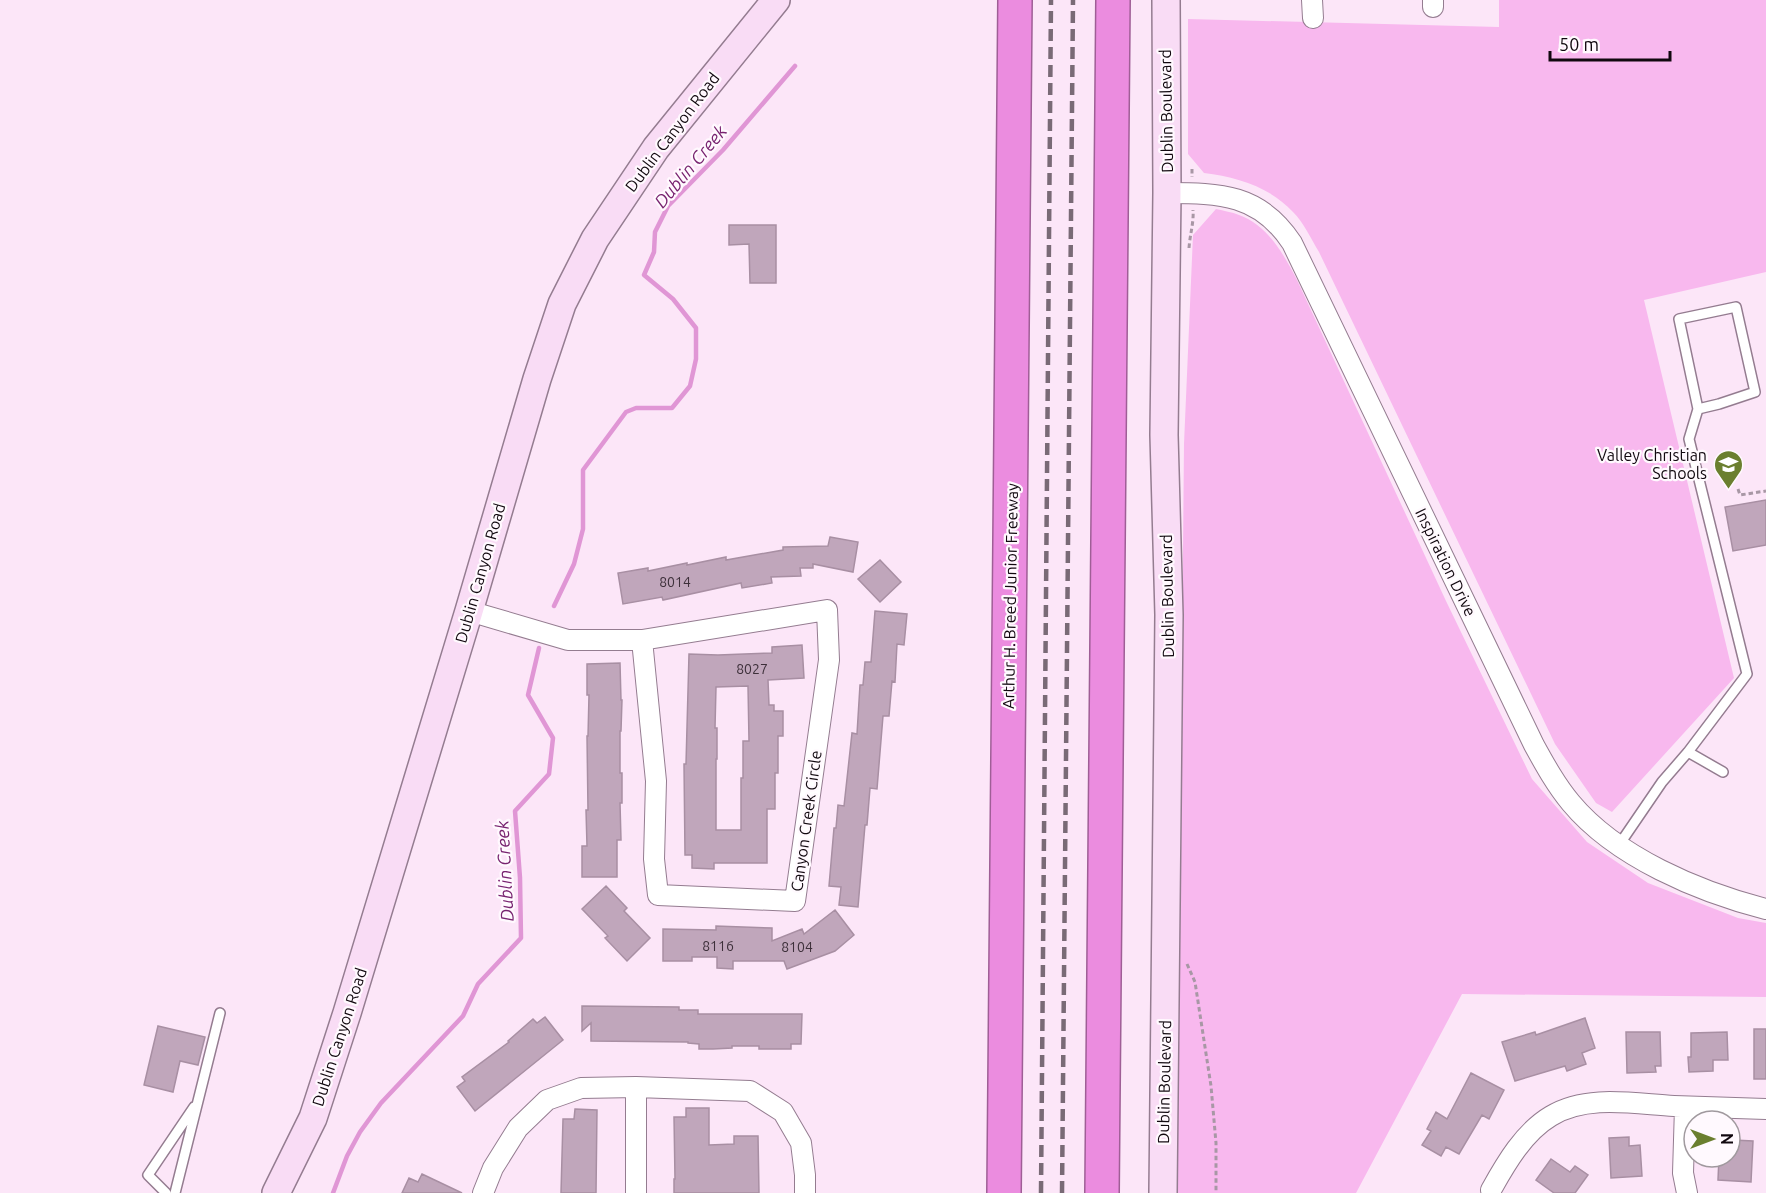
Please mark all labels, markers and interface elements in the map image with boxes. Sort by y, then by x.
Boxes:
scale bar [1550,24,1670,62]
text: 50 m [1559,34,1599,54]
street label: Dublin Boulevard [1156,49,1176,173]
street label: Dublin Canyon Road [621,69,723,195]
water label: Dublin Creek [650,120,731,211]
place label: Valley Christian Schools [1597,446,1707,482]
school or university icon: Valley Christian Schools [1712,448,1744,490]
street label: Arthur H. Breed Junior Freeway [999,483,1021,709]
street label: Dublin Canyon Road [451,501,509,645]
street label: Inspiration Drive [1412,505,1480,619]
street label: Dublin Boulevard [1157,534,1177,658]
house number: 8014 [659,574,691,590]
house number: 8027 [736,661,768,677]
street label: Canyon Creek Circle [787,749,825,893]
water label: Dublin Creek [491,819,517,922]
house number: 8116 [702,938,734,954]
house number: 8104 [781,939,813,955]
street label: Dublin Canyon Road [308,966,370,1108]
street label: Dublin Boulevard [1154,1020,1174,1144]
north arrow [1682,1109,1742,1169]
text: N [1718,1133,1736,1145]

